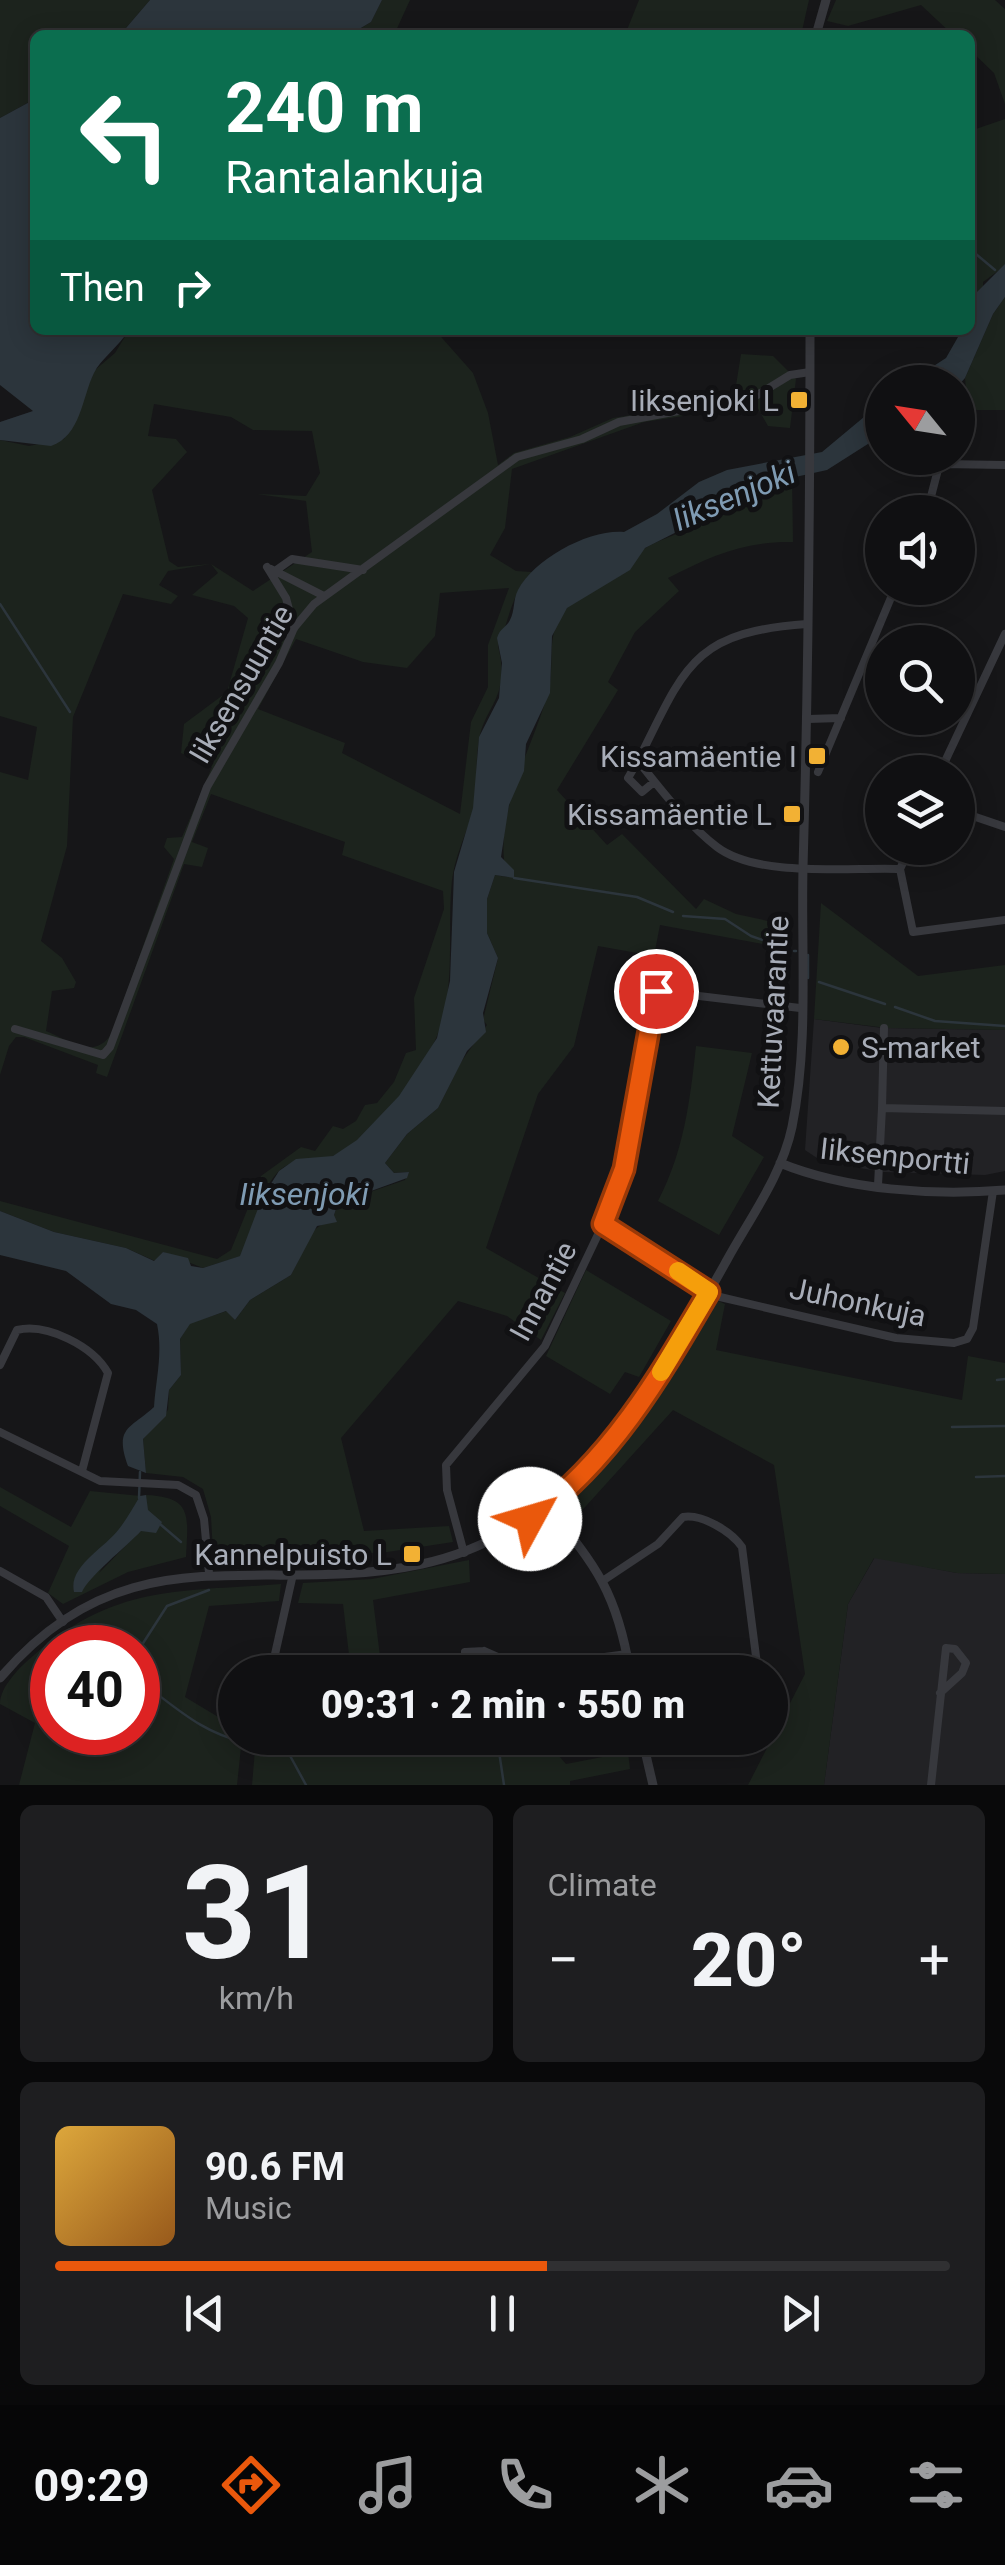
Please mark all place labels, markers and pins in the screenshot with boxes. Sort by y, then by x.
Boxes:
place label: Iiksenjoki L [630,383,779,418]
marker: Iiksenjoki L [788,389,810,411]
place label: Kissamäentie I [600,739,797,774]
marker: Kissamäentie I [806,745,828,767]
place label: Kissamäentie L [567,797,772,832]
marker: Kissamäentie L [781,803,803,825]
pin [614,949,699,1034]
place label: S-market [861,1030,981,1065]
marker: S-market [830,1036,852,1058]
place label: Kannelpuisto L [194,1537,392,1572]
marker: Kannelpuisto L [401,1543,423,1565]

